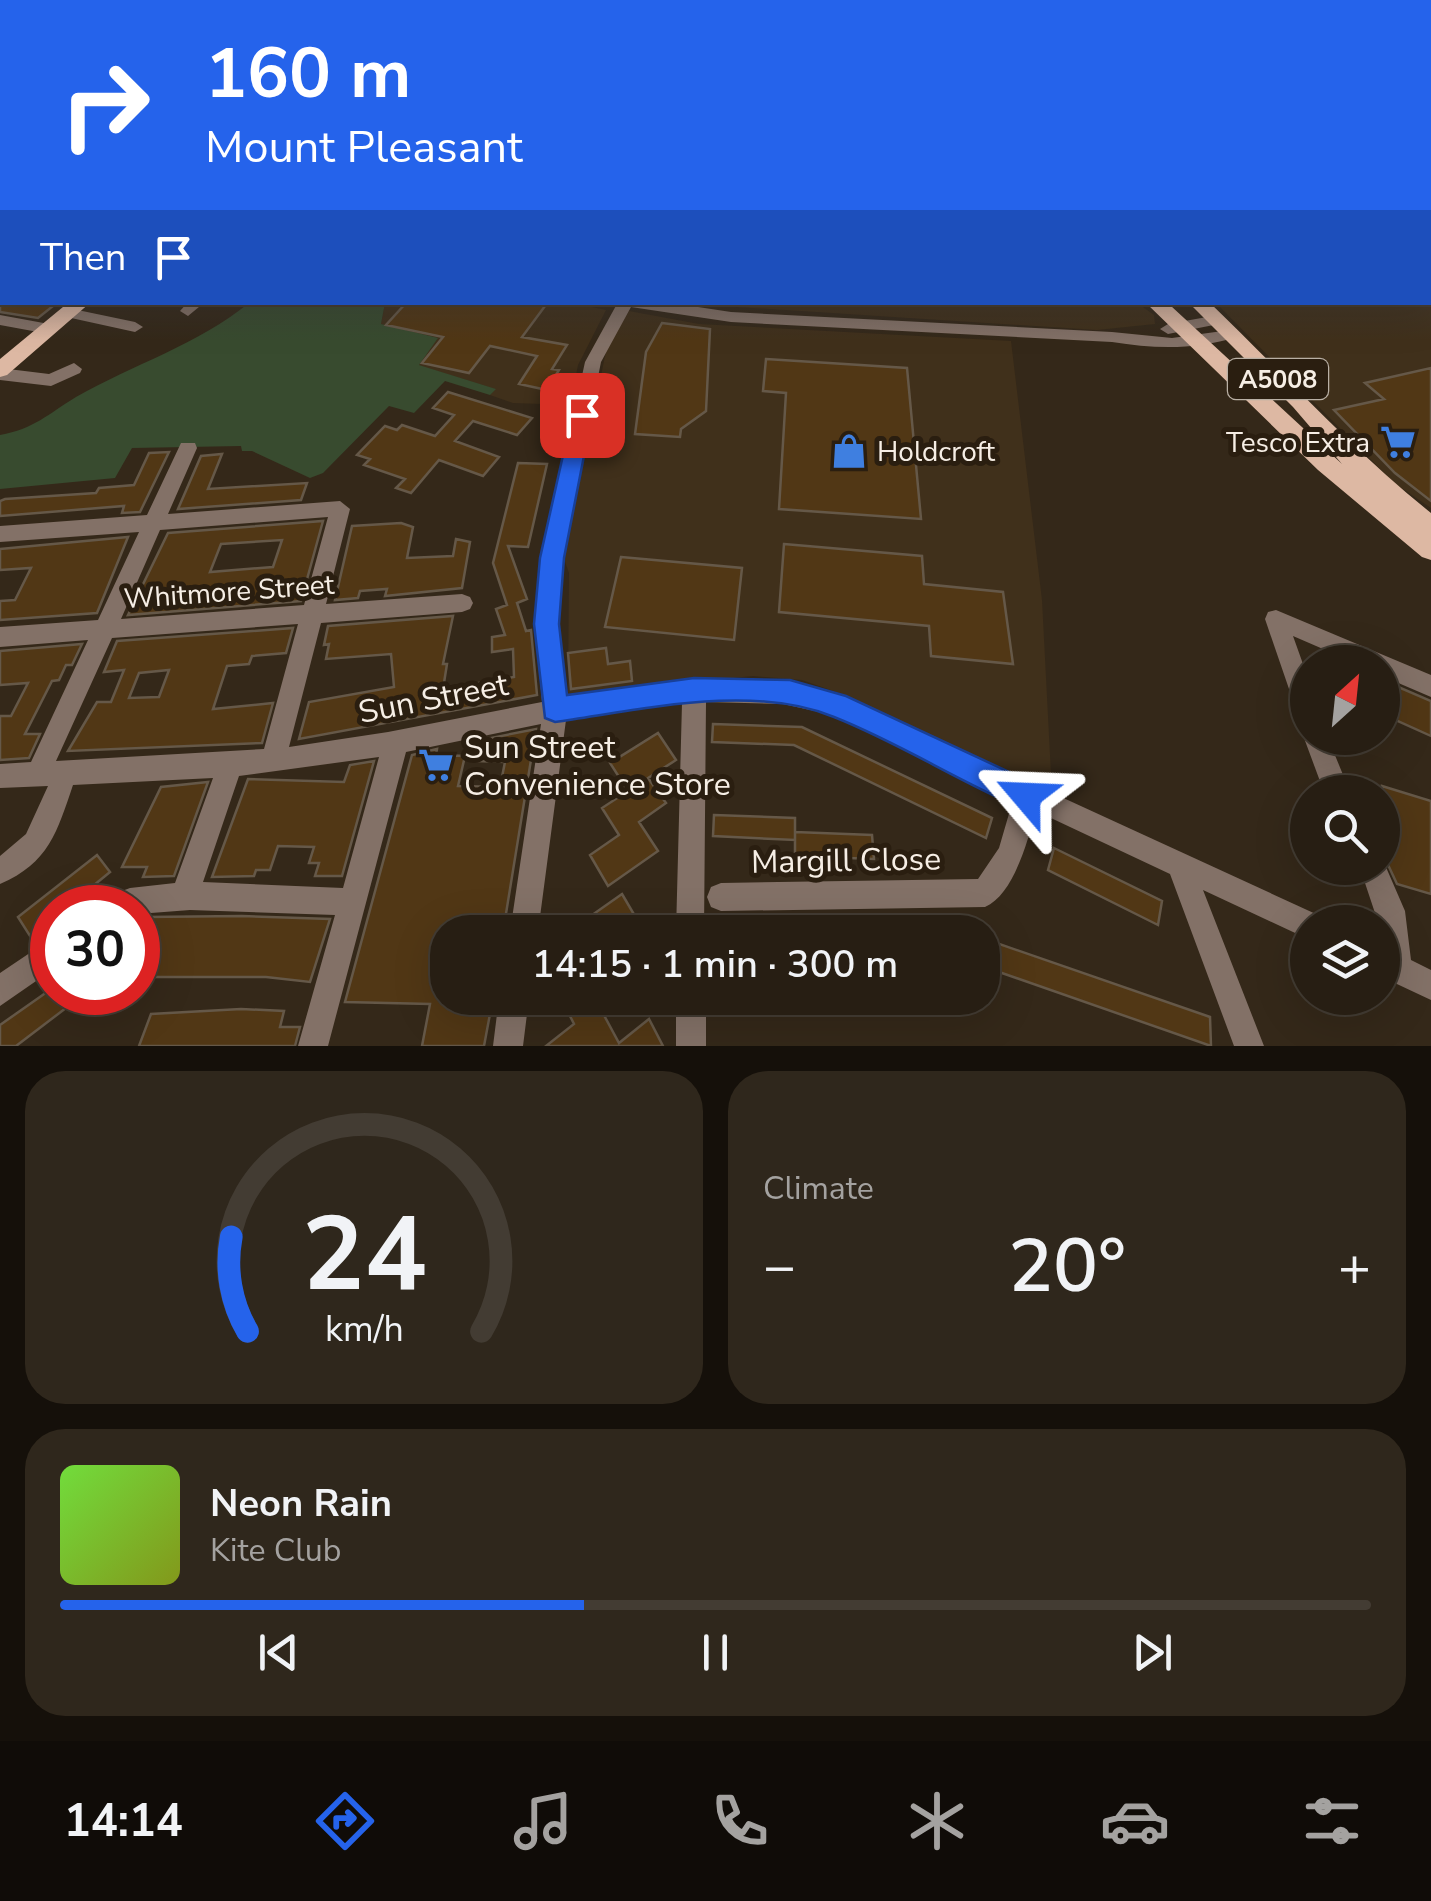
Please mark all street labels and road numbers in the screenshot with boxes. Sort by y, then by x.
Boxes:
road number: A5008 [1228,359,1328,399]
street label: Whitmore Street [123,566,336,618]
street label: Sun Street [355,663,512,734]
street label: Margill Close [751,837,941,884]

